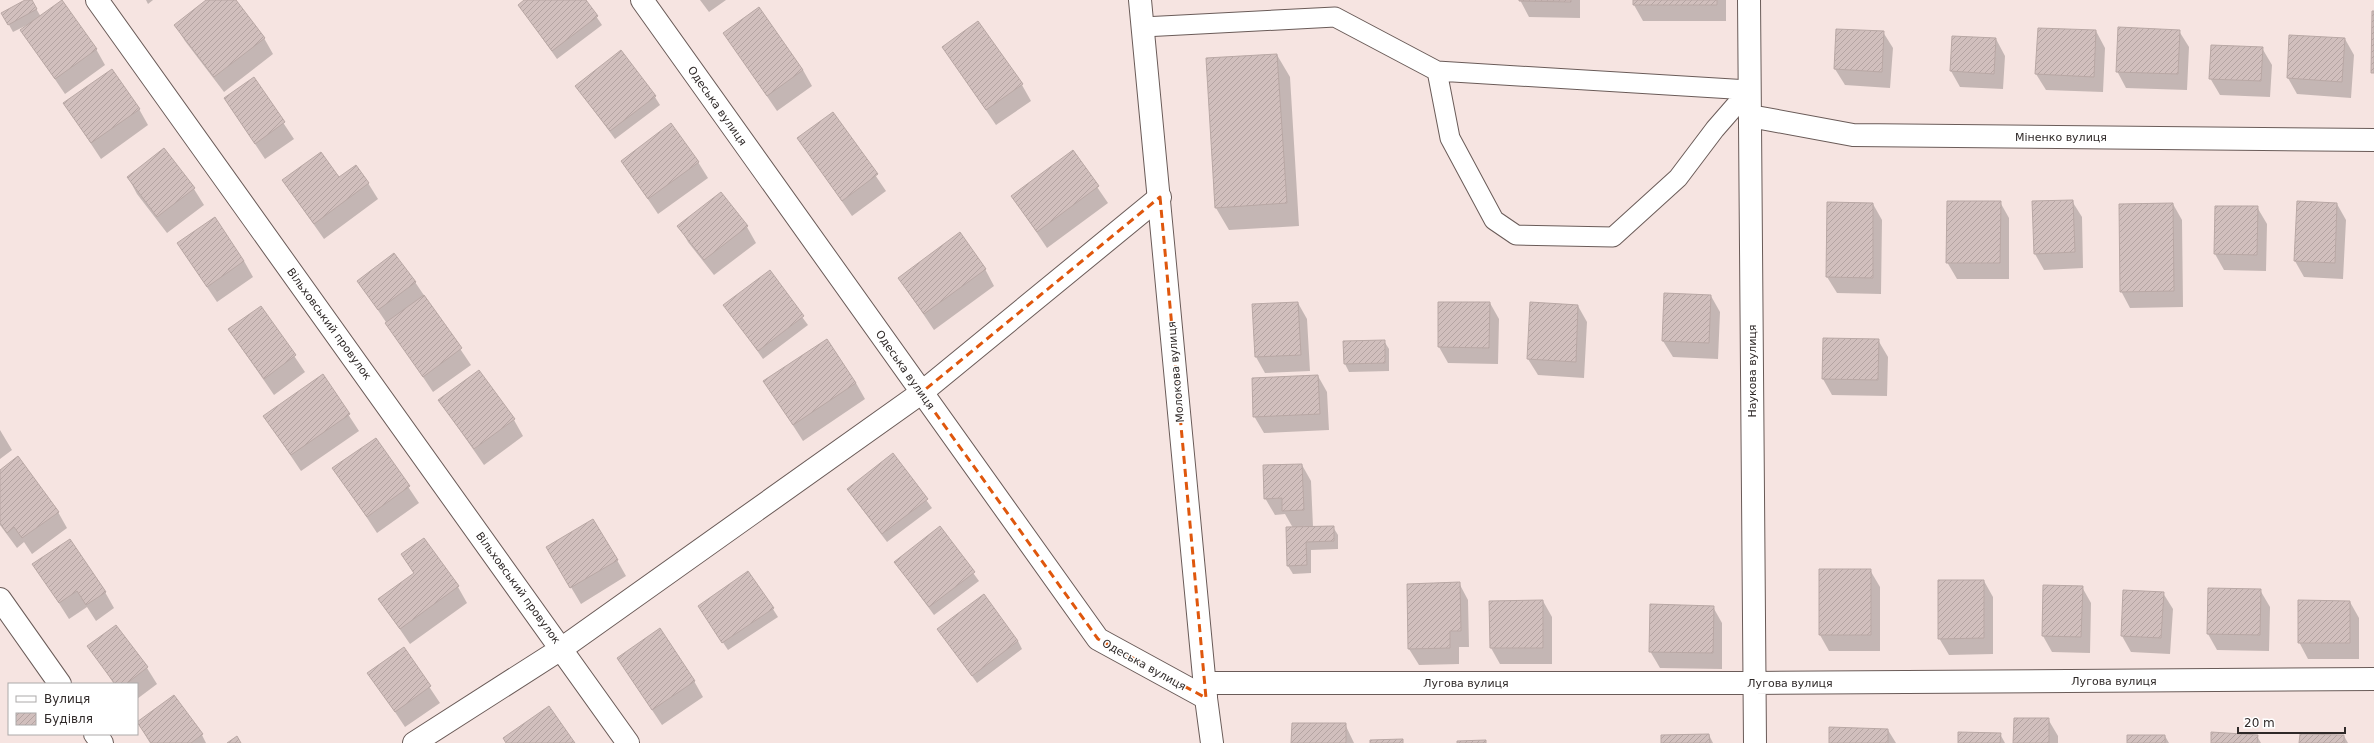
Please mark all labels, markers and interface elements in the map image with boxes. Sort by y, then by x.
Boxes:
street label: Одеська вулиця [685,64,749,148]
street label: Міненко вулиця [2015,131,2107,144]
street label: Вільховський провулок [284,266,374,383]
street label: Молокова вулиця [1165,321,1187,423]
street label: Наукова вулиця [1746,325,1759,417]
street label: Одеська вулиця [873,328,937,412]
street label: Вільховський провулок [473,530,563,647]
street label: Одеська вулиця [1100,637,1188,693]
street label: Лугова вулиця [2071,675,2157,688]
street label: Лугова вулиця [1423,677,1509,690]
street label: Лугова вулиця [1747,677,1833,690]
legend [8,683,138,735]
text: Вулиця [44,692,90,706]
scale bar [2238,709,2345,735]
text: Будівля [44,712,93,726]
text: 20 m [2244,716,2275,730]

